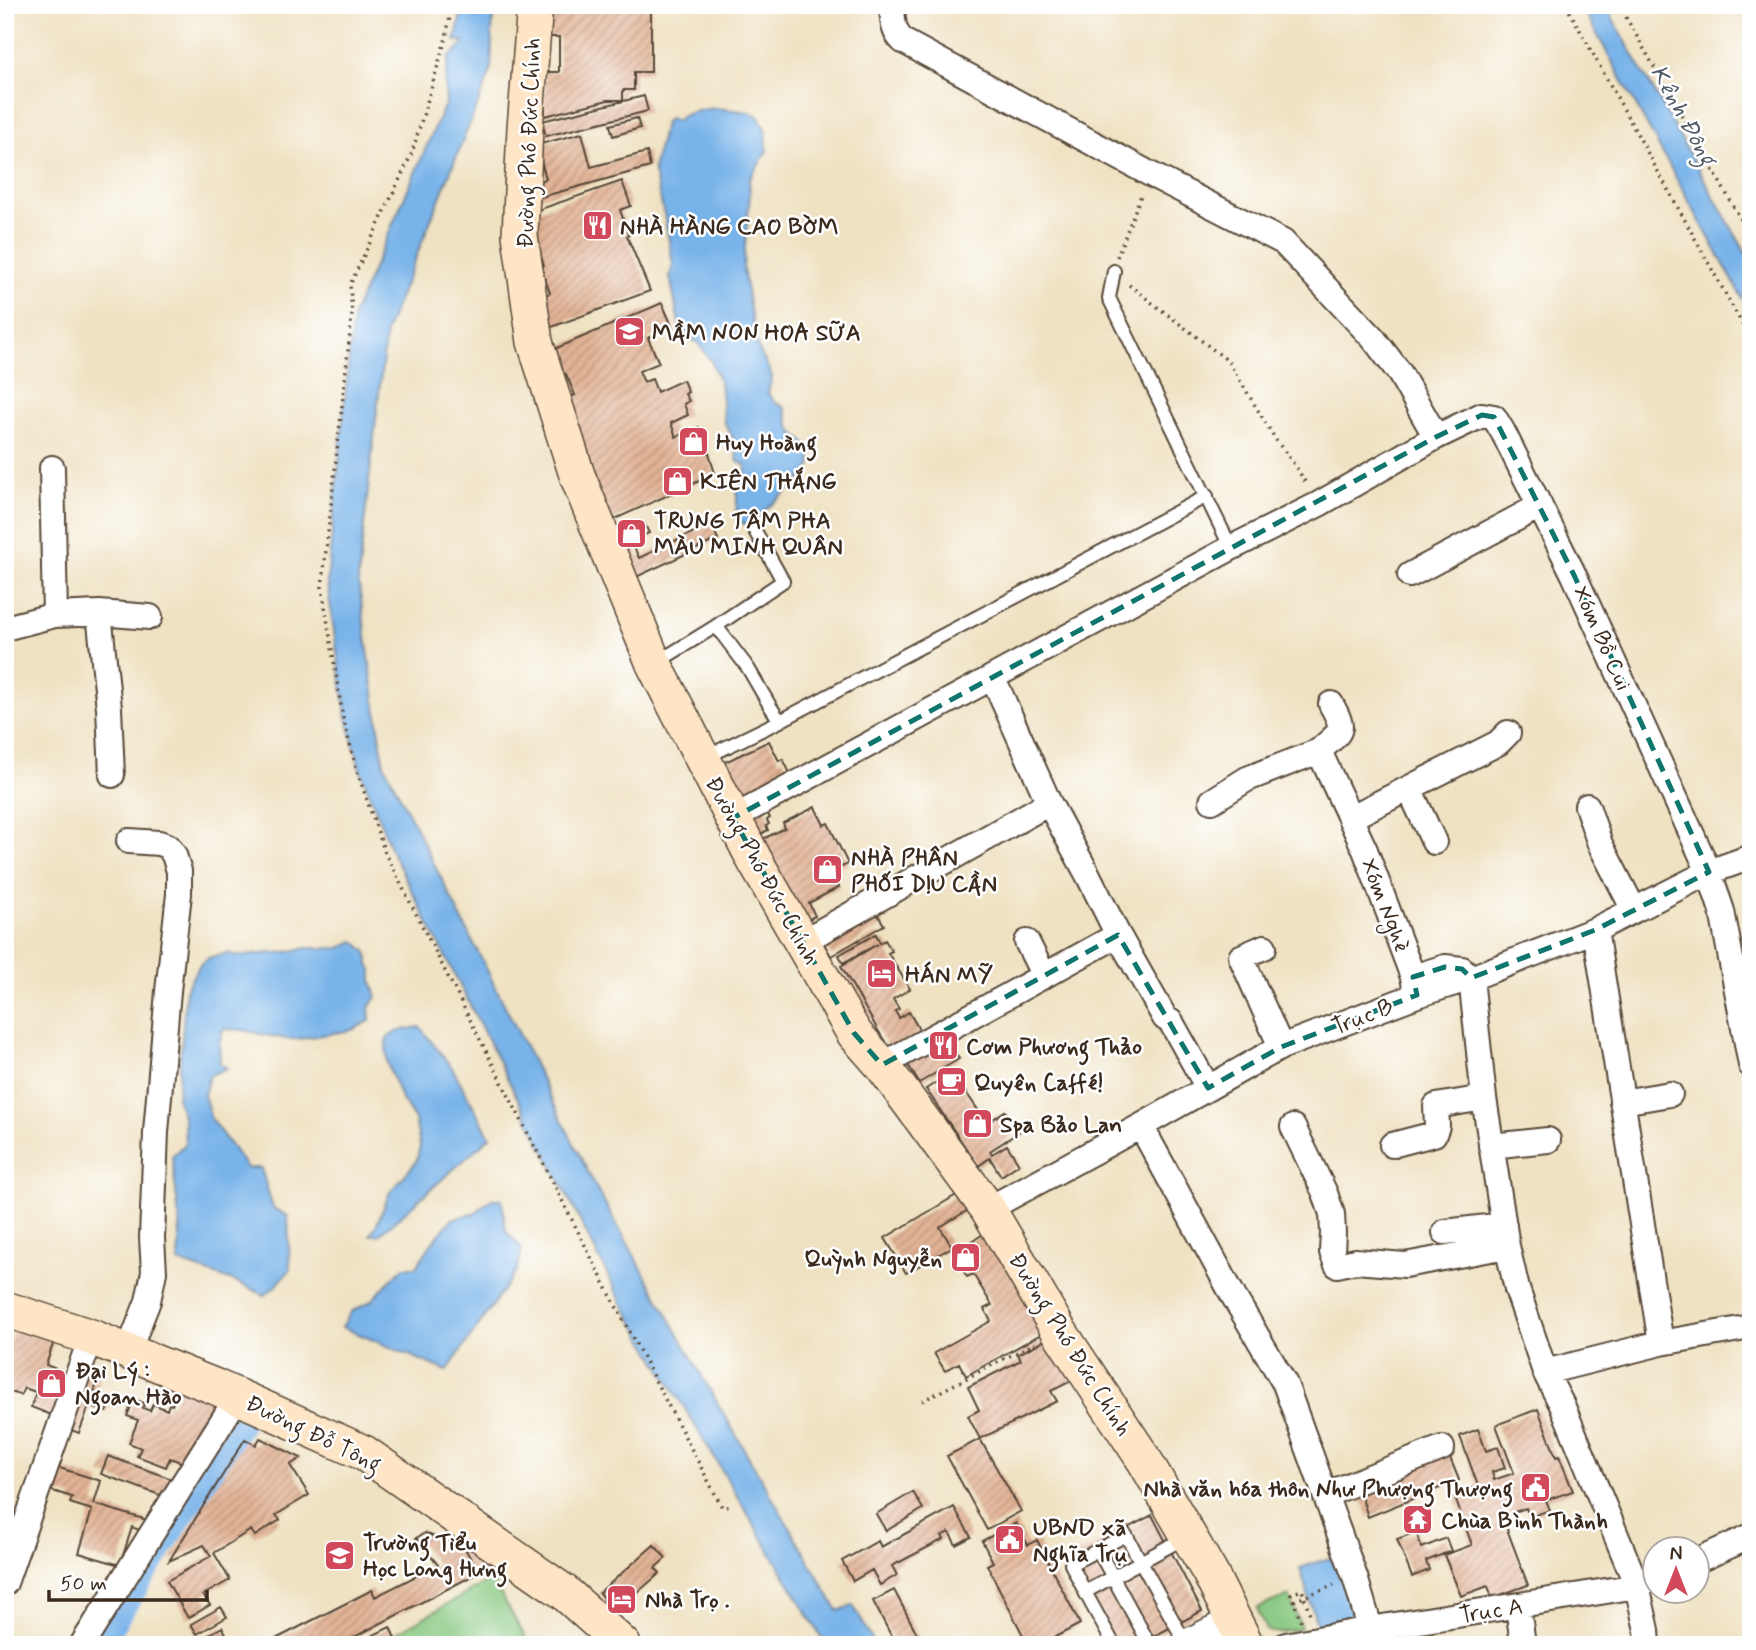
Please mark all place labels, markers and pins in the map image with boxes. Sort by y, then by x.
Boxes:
restaurant icon: NHÀ HÀNG CAO BỜM [580,209,614,243]
place label: NHÀ HÀNG CAO BỜM [620,213,838,243]
school or university icon: MẦM NON HOA SỮA [612,315,646,349]
place label: MẦM NON HOA SỮA [652,319,861,349]
shop icon: Huy Hoàng [676,425,710,459]
place label: Huy Hoàng [716,429,817,462]
shop icon: KIÊN THẮNG [660,464,694,498]
place label: KIÊN THẮNG [700,466,836,498]
place label: TRUNG TÂM PHA MÀU MINH QUÂN [654,507,843,563]
shop icon: TRUNG TÂM PHA MÀU MINH QUÂN [614,516,648,550]
place label: NHÀ PHÂN PHỐI DỊU CẦN [851,844,997,900]
shop icon: NHÀ PHÂN PHỐI DỊU CẦN [811,853,845,887]
hotel icon: HÁN MỸ [865,957,899,991]
place label: HÁN MỸ [905,961,993,991]
restaurant icon: Cơm Phương Thảo [926,1029,960,1063]
place label: Cơm Phương Thảo [966,1033,1142,1066]
cafe icon: Quyên Caffé! [934,1065,968,1099]
place label: Quyên Caffé! [974,1069,1104,1099]
shop icon: Spa Bảo Lan [960,1107,994,1141]
place label: Spa Bảo Lan [1000,1111,1122,1141]
shop icon: Quỳnh Nguyễn [948,1241,982,1275]
place label: Quỳnh Nguyễn [804,1245,942,1275]
place label: Đại Lý : Ngoan Hào [75,1357,182,1416]
shop icon: Đại Lý : Ngoan Hào [35,1366,69,1400]
public building icon: Nhà văn hóa thôn Như Phượng Thượng [1519,1471,1553,1505]
place label: Nhà văn hóa thôn Như Phượng Thượng [1144,1475,1513,1508]
temple icon: Chùa Bình Thành [1401,1503,1435,1537]
place label: Chùa Bình Thành [1441,1507,1608,1537]
place label: UBND xã Nghĩa Trụ [1033,1514,1129,1573]
public building icon: UBND xã Nghĩa Trụ [993,1523,1027,1557]
place label: Trường Tiểu Học Long Hưng [363,1529,507,1588]
school or university icon: Trường Tiểu Học Long Hưng [323,1538,357,1572]
hotel icon: Nhà Trọ . [605,1582,639,1616]
place label: Nhà Trọ . [645,1586,730,1616]

